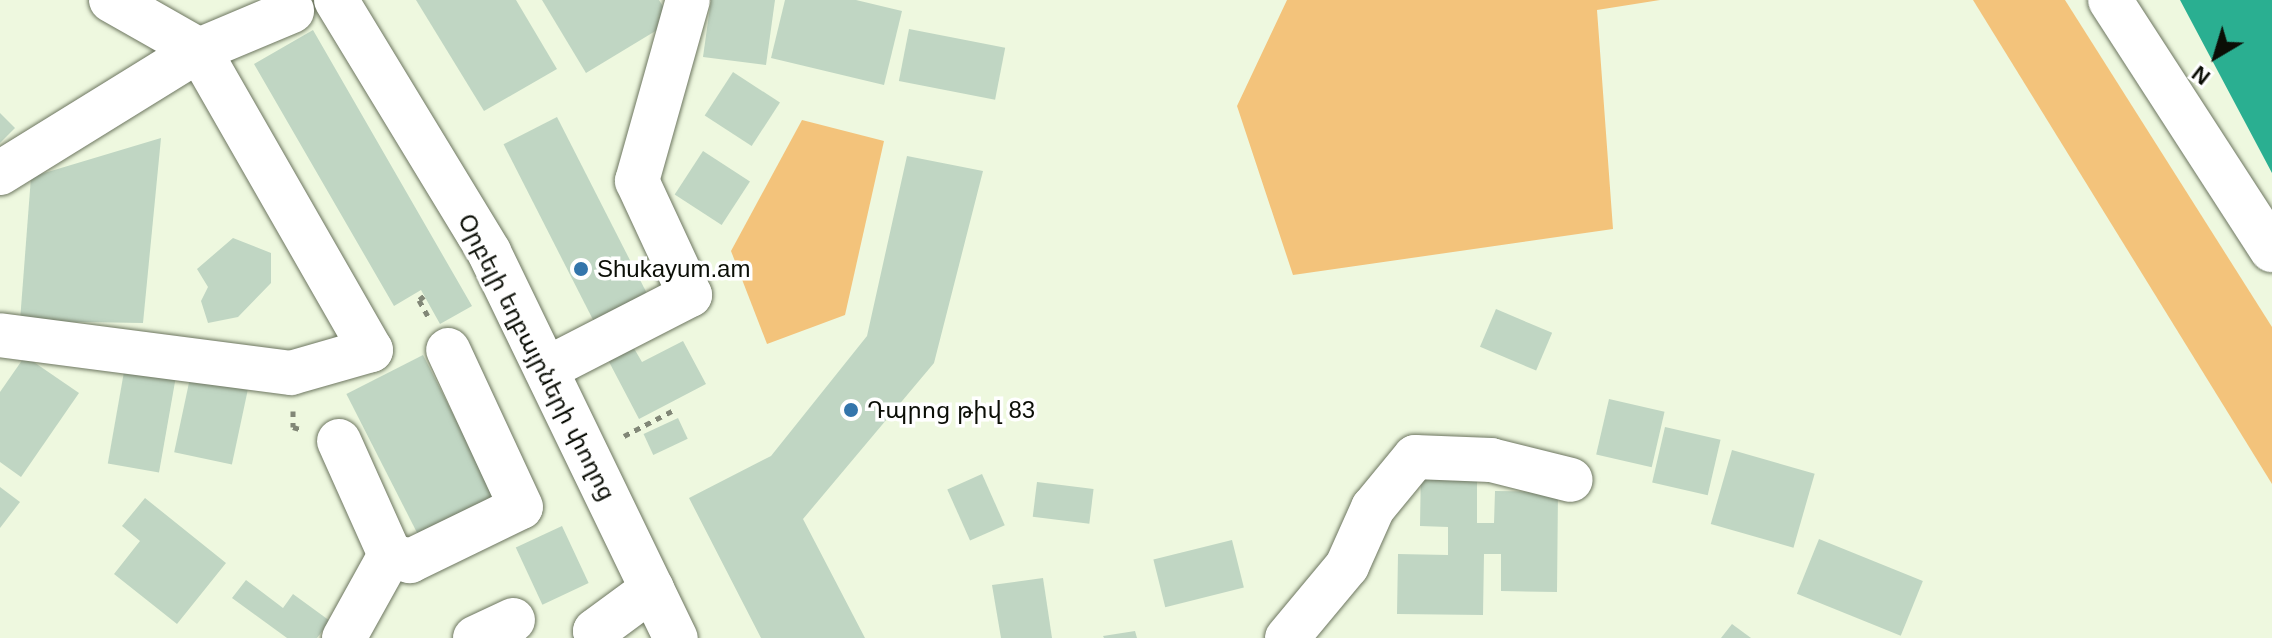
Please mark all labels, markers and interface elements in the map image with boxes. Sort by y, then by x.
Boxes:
north arrow [2176,16,2256,96]
text: N [2187,61,2215,90]
street label: Օրբելի եղբայրների փողոց [452,209,622,505]
place label: Shukayum.am [597,255,750,283]
marker: Shukayum.am [572,260,590,278]
place label: Դպրոց թիվ 83 [867,396,1035,424]
marker: Դպրոց թիվ 83 [842,401,860,419]

